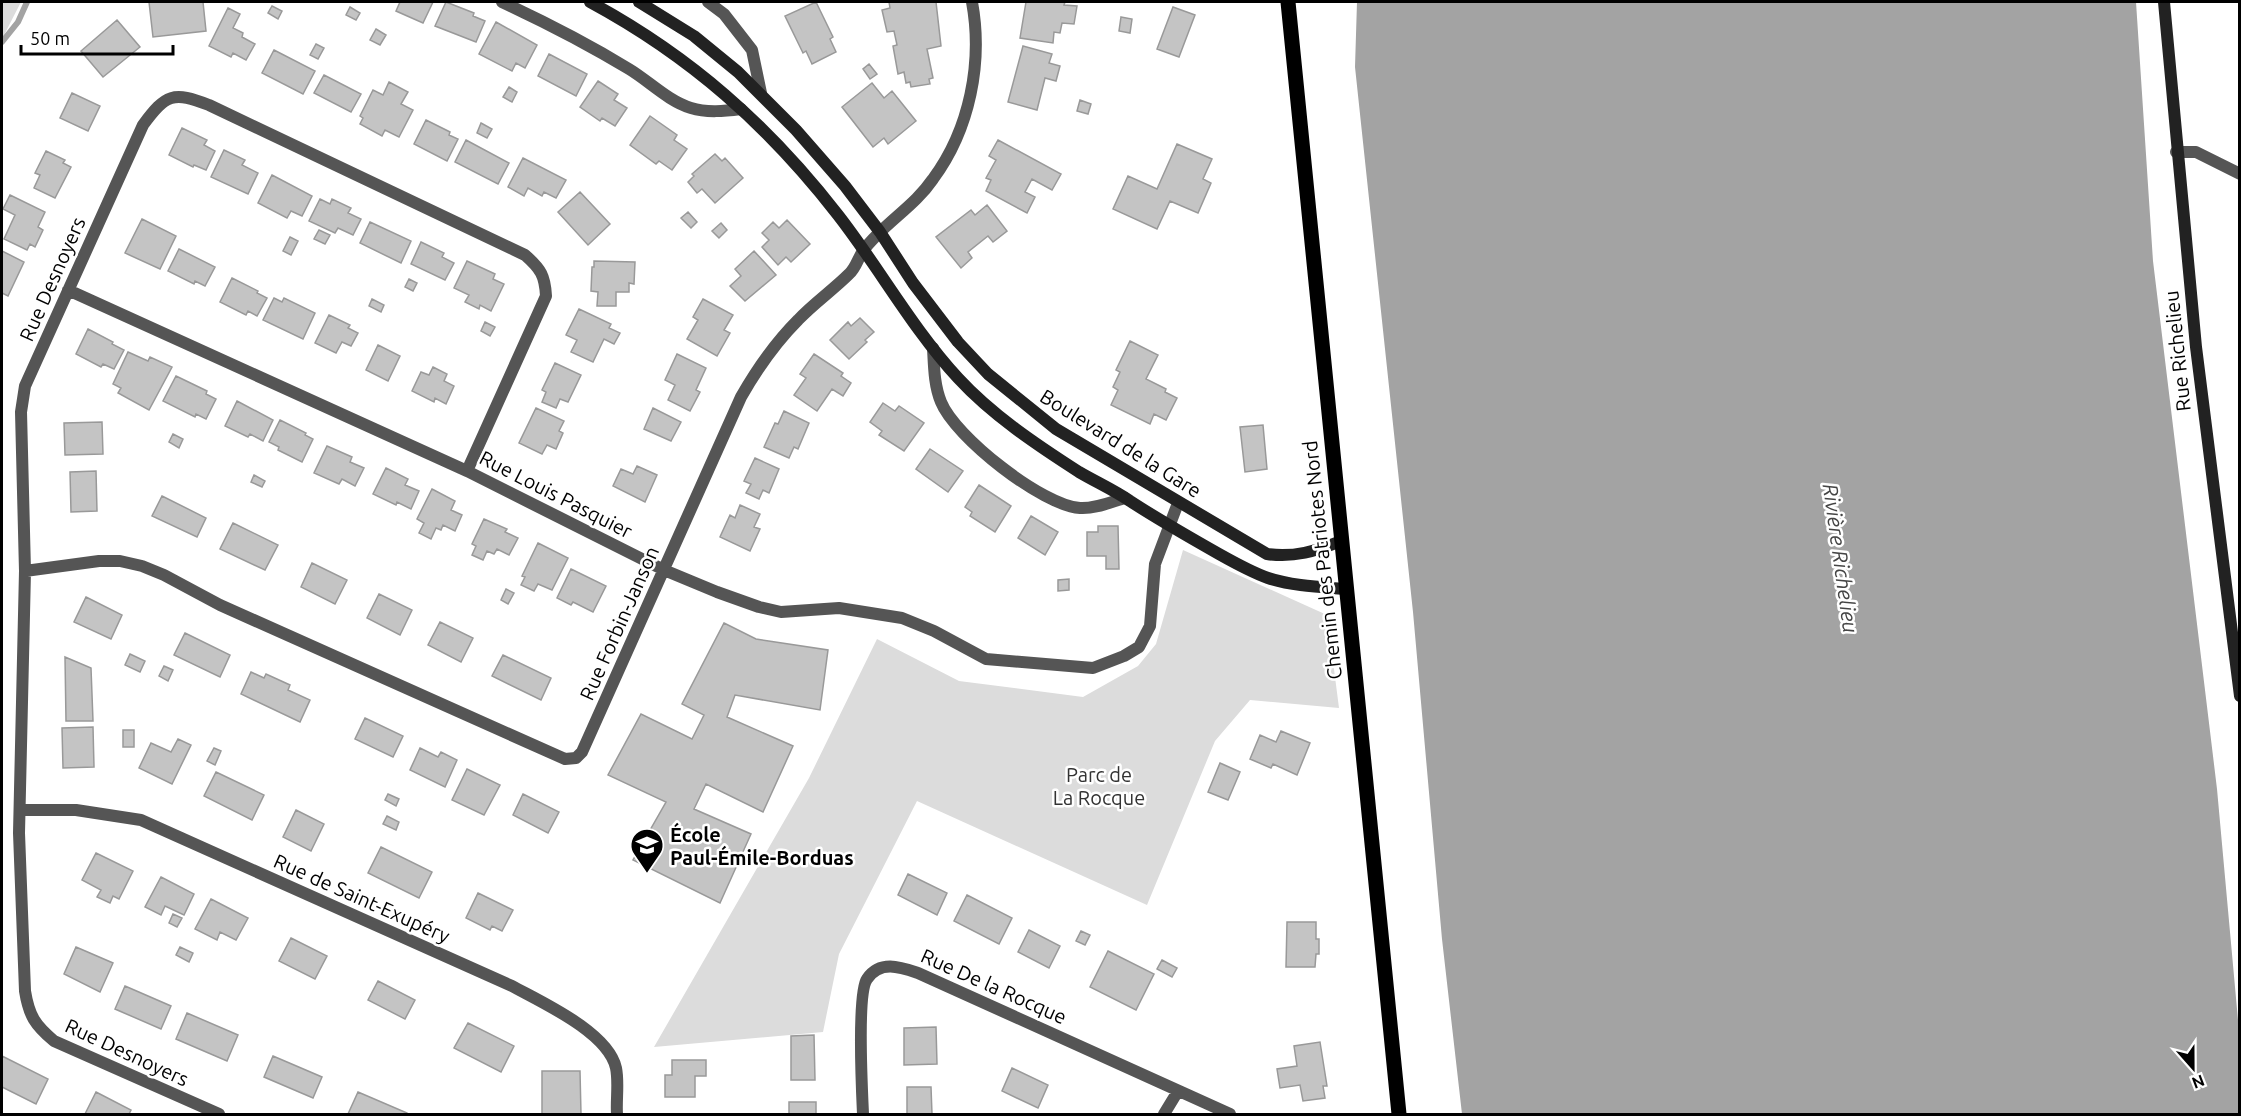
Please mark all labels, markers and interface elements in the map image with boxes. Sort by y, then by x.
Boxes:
scale bar [21,18,172,56]
text: 50 m [30,28,70,48]
street label: Rue Desnoyers [14,213,90,345]
street label: Rue Richelieu [2159,290,2195,412]
street label: Boulevard de la Gare [1036,384,1206,502]
street label: Chemin des Patriotes Nord [1298,439,1346,681]
street label: Rue Louis Pasquier [476,446,637,543]
water label: Rivière Richelieu [1819,482,1863,634]
street label: Rue Forbin-Janson [575,542,663,704]
park label: Parc de La Rocque [1053,763,1145,809]
place label: École Paul-Émile-Borduas [670,822,854,869]
school or university icon: École Paul-Émile-Borduas [629,827,665,874]
street label: Rue de Saint-Exupéry [270,849,454,947]
street label: Rue De la Rocque [918,944,1070,1028]
street label: Rue Desnoyers [62,1013,192,1091]
north arrow [2163,1038,2223,1098]
text: N [2190,1071,2207,1093]

